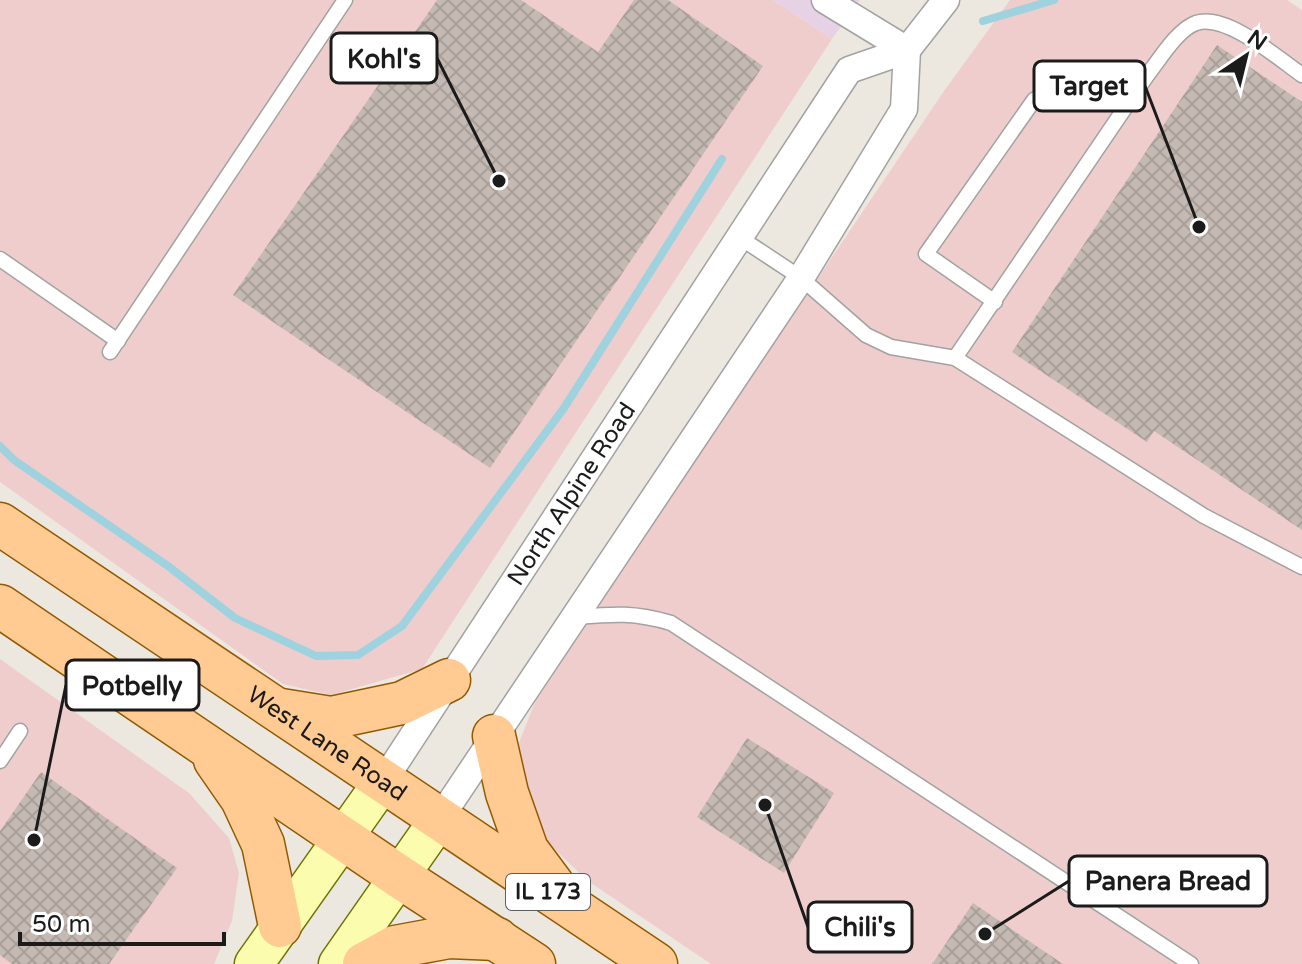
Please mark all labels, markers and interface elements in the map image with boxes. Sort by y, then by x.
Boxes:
north arrow [1206,16,1286,96]
text: N [1242,25,1272,56]
callout: Kohl's [331,33,437,83]
text: Kohl's [347,44,421,75]
callout: Target [1034,61,1145,111]
text: Target [1049,71,1129,102]
street label: North Alpine Road [501,397,642,591]
callout: Potbelly [66,660,199,710]
text: Potbelly [82,671,182,702]
street label: West Lane Road [242,680,412,807]
callout: Panera Bread [1069,856,1267,906]
text: Panera Bread [1085,866,1251,897]
road number: IL 173 [506,874,590,910]
scale bar [20,896,224,946]
callout: Chili's [808,902,912,952]
text: 50 m [32,910,90,939]
text: Chili's [824,912,896,943]

